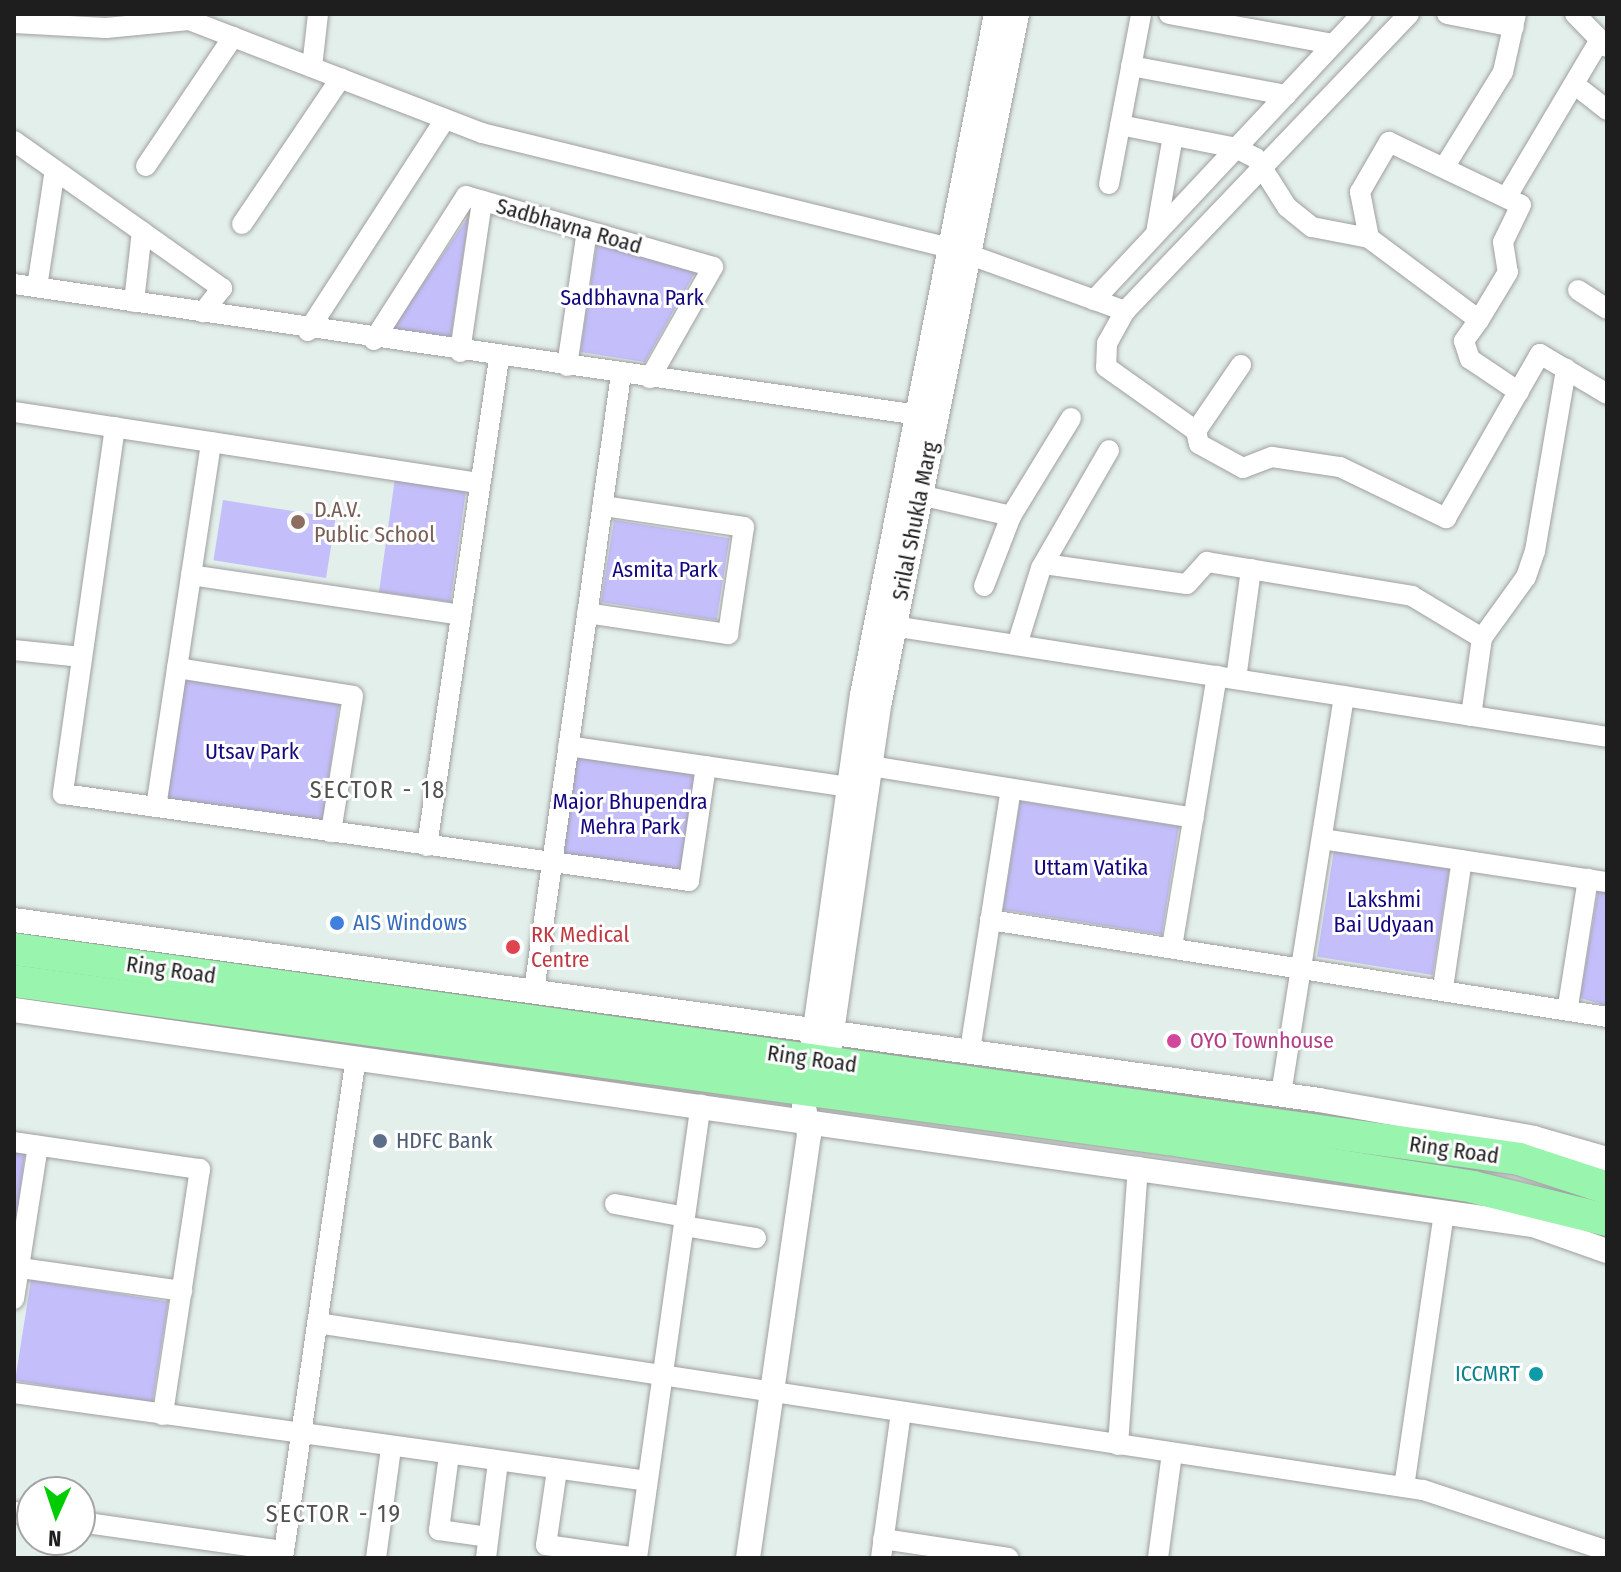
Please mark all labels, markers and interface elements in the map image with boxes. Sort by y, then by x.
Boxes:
street label: Sadbhavna Road [493,193,645,259]
park label: Sadbhavna Park [560,285,704,311]
street label: Srilal Shukla Marg [887,439,943,603]
place label: D.A.V. Public School [314,496,435,548]
marker: D.A.V. Public School [289,513,307,531]
park label: Asmita Park [612,557,718,583]
park label: Utsav Park [205,739,299,765]
district label: SECTOR - 18 [310,777,446,805]
park label: Major Bhupendra Mehra Park [552,788,708,840]
park label: Uttam Vatika [1034,855,1148,881]
park label: Lakshmi Bai Udyaan [1334,886,1434,938]
place label: AIS Windows [353,910,467,936]
marker: AIS Windows [328,914,346,932]
place label: RK Medical Centre [531,921,629,972]
marker: RK Medical Centre [502,936,524,958]
street label: Ring Road [124,951,218,989]
place label: OYO Townhouse [1190,1028,1334,1054]
marker: OYO Townhouse [1165,1032,1183,1050]
street label: Ring Road [765,1040,859,1078]
place label: HDFC Bank [396,1128,492,1154]
street label: Ring Road [1407,1131,1501,1169]
marker: HDFC Bank [371,1132,389,1150]
place label: ICCMRT [1455,1361,1520,1387]
marker: ICCMRT [1527,1365,1545,1383]
north arrow [16,1476,96,1556]
district label: SECTOR - 19 [266,1501,402,1529]
text: N [48,1525,62,1552]

